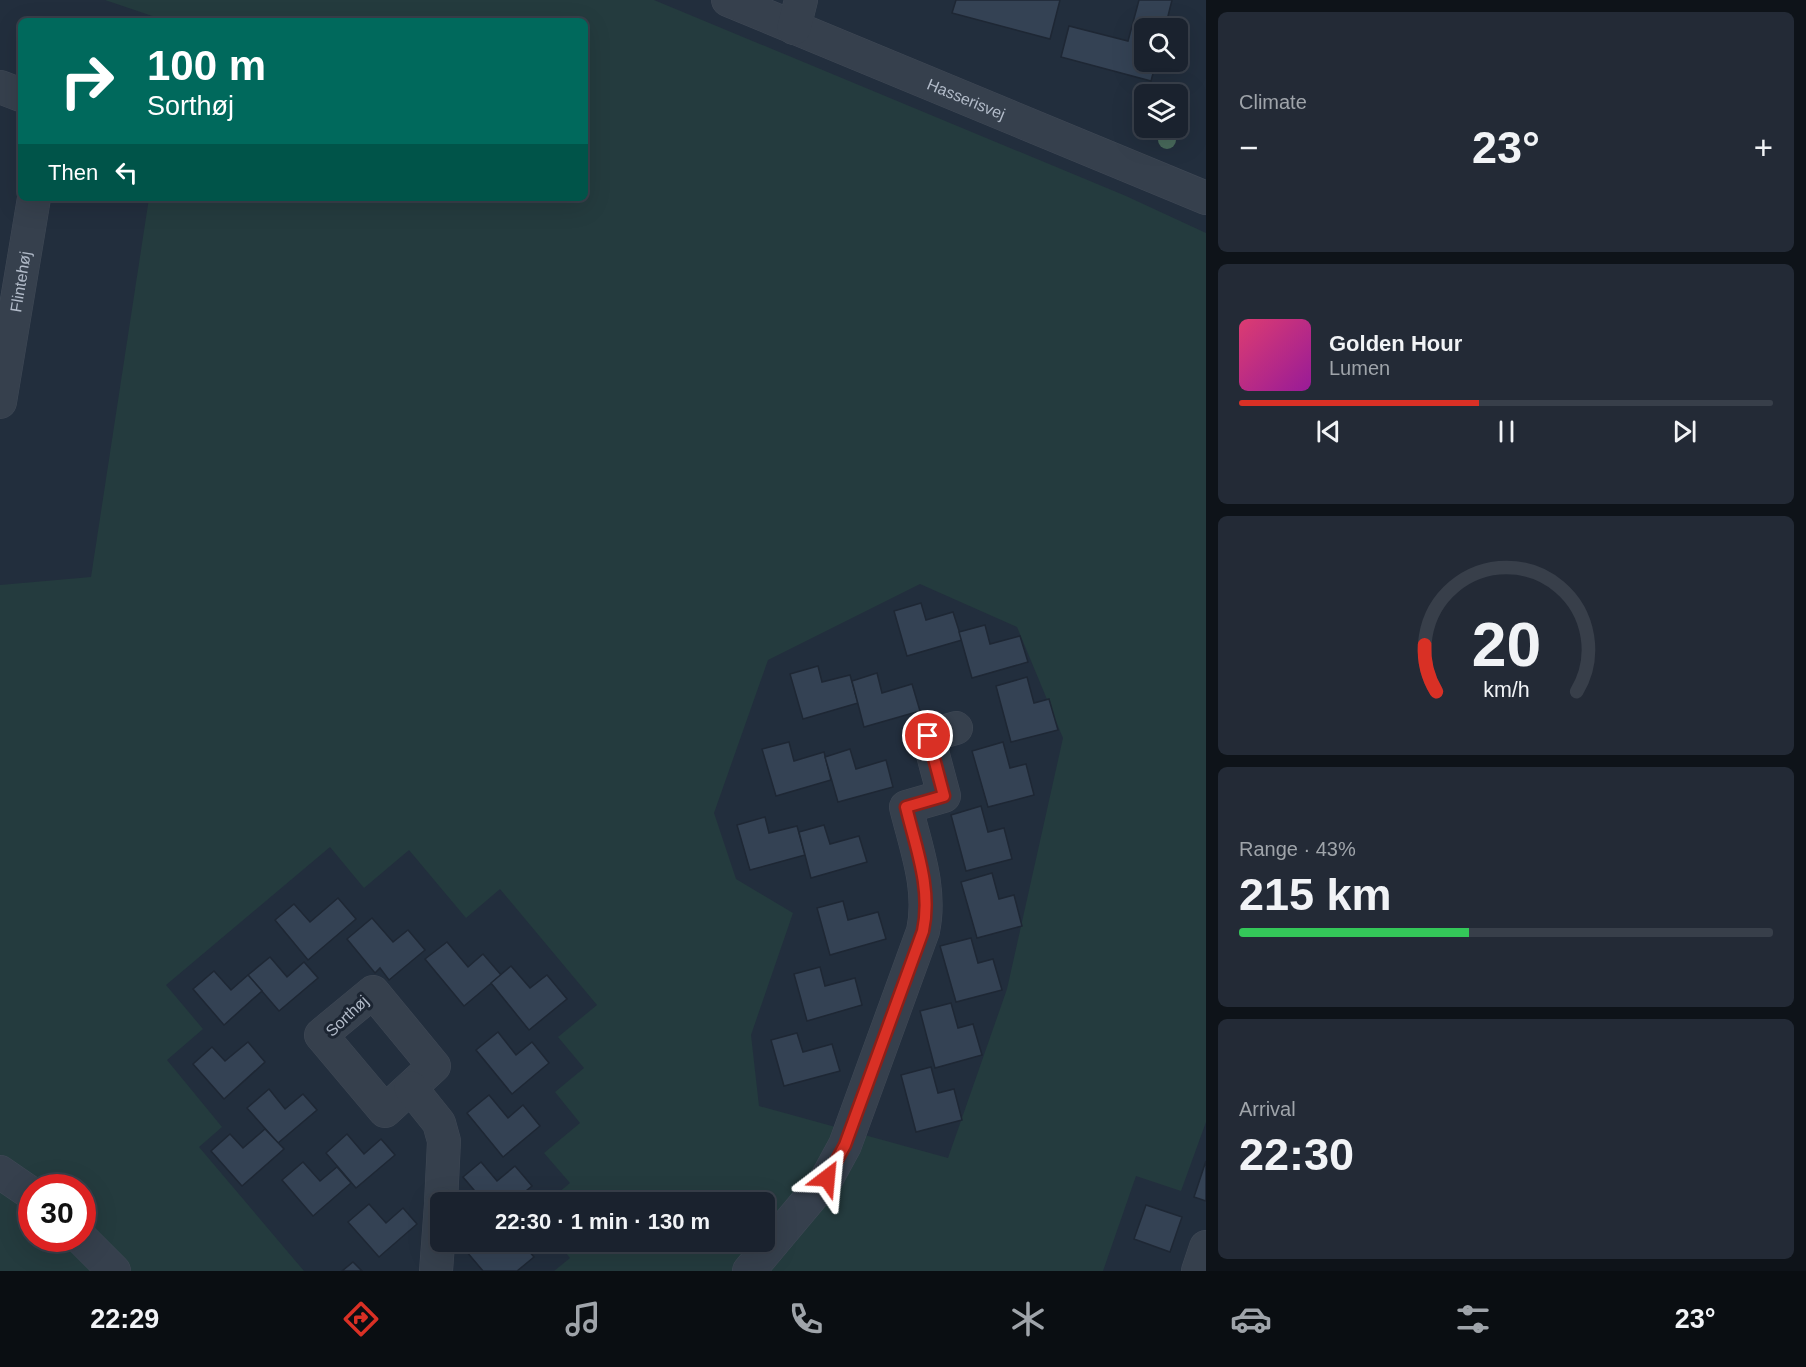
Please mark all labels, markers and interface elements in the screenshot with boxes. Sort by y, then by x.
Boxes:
map controls [1134,18,1188,138]
button: search [1134,18,1188,72]
icon: right [48,42,126,120]
text: 100 m [147,42,266,89]
street label: Hasserisvej [925,75,1008,122]
button: layers [1134,84,1188,138]
text: Sorthøj [147,91,234,121]
text: Climate [1239,91,1307,113]
text: 23° [1472,122,1540,173]
text: − [1239,129,1258,166]
text: + [1754,129,1773,166]
icon: left [110,156,143,189]
text: Then [48,160,98,185]
street label: Flintehøj [7,250,33,313]
text: Golden Hour [1329,331,1462,356]
text: Lumen [1329,357,1390,379]
icon: previous [1312,415,1345,448]
icon: pause [1490,415,1523,448]
icon: next [1668,415,1701,448]
text: 20 [1471,611,1541,680]
text: km/h [1483,679,1529,703]
pin [902,710,953,761]
icon: arrive [911,719,944,752]
text: Range · 43% [1239,838,1356,860]
text: 215 km [1239,869,1392,920]
street label: Sorthøj [322,992,372,1040]
text: Arrival [1239,1098,1296,1120]
text: 22:30 [1239,1129,1354,1180]
position arrow [795,1146,859,1210]
speed limit sign: 30 [18,1174,96,1252]
text: 22:30 · 1 min · 130 m [495,1209,710,1234]
icon: directions [340,1298,382,1340]
icon: music [562,1298,604,1340]
icon: phone [785,1298,827,1340]
icon: climate [1007,1298,1049,1340]
icon: car [1230,1298,1272,1340]
icon: filters [1452,1298,1494,1340]
text: 22:29 [90,1304,159,1334]
text: 23° [1675,1304,1716,1334]

